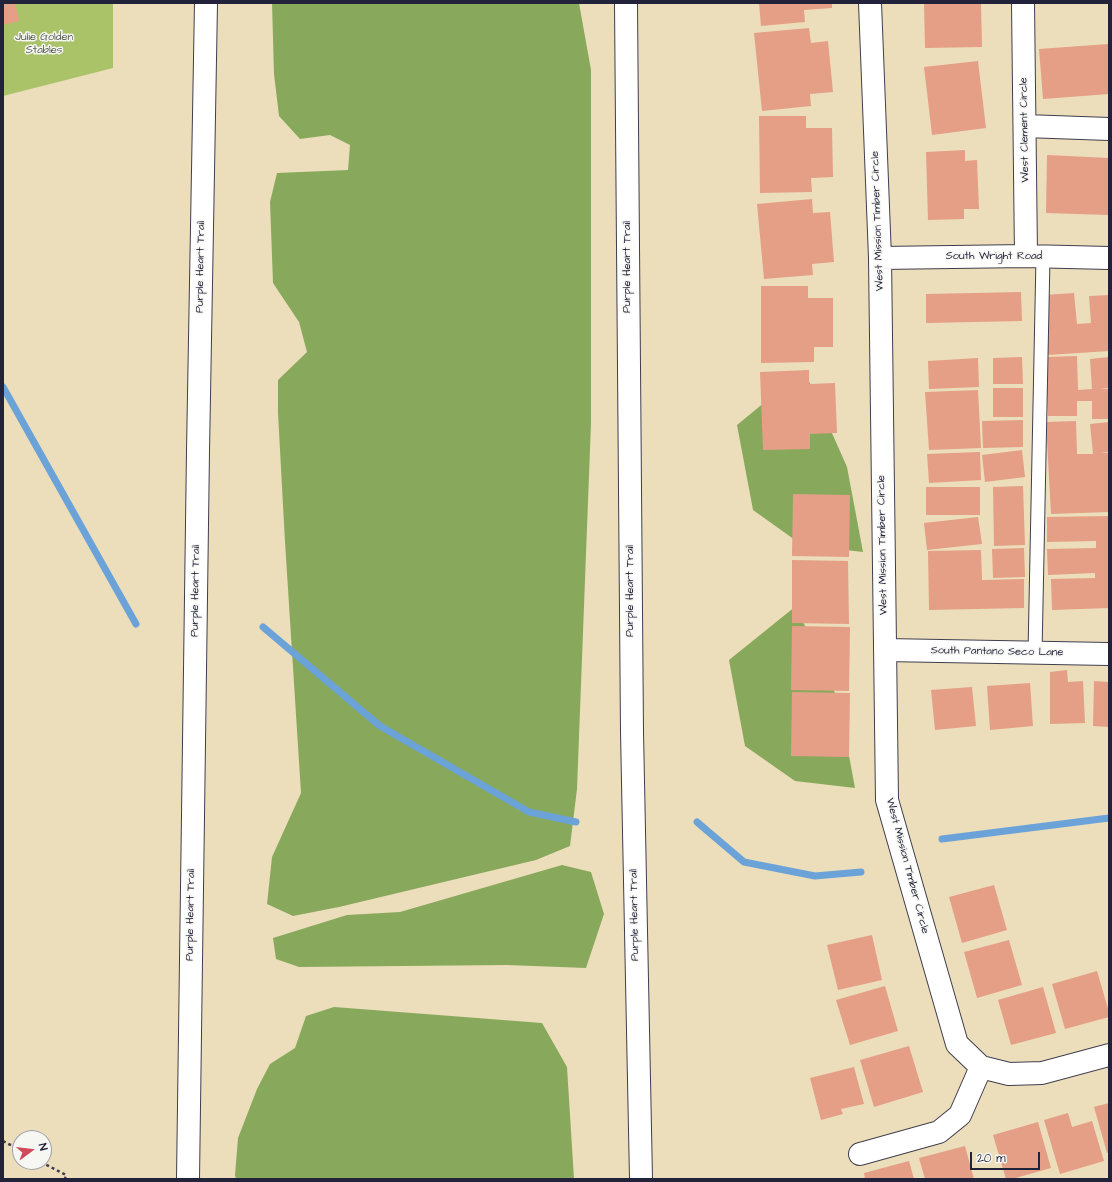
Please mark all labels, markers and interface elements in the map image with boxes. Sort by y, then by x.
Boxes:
park label: Julie Golden Stables [15,31,73,57]
street label: West Clement Circle [1017,77,1033,183]
street label: West Mission Timber Circle [869,151,887,291]
street label: Purple Heart Trail [194,221,208,313]
street label: Purple Heart Trail [621,221,635,313]
street label: South Wright Road [946,250,1042,264]
street label: West Mission Timber Circle [875,475,891,615]
street label: Purple Heart Trail [189,545,203,637]
street label: Purple Heart Trail [624,545,638,637]
street label: South Pantano Seco Lane [931,644,1063,660]
street label: West Mission Timber Circle [882,797,932,935]
street label: Purple Heart Trail [184,869,198,961]
street label: Purple Heart Trail [628,869,642,961]
north arrow [12,1130,52,1170]
text: N [35,1142,51,1152]
scale bar [972,1144,1042,1170]
text: 20 m [977,1150,1006,1167]

